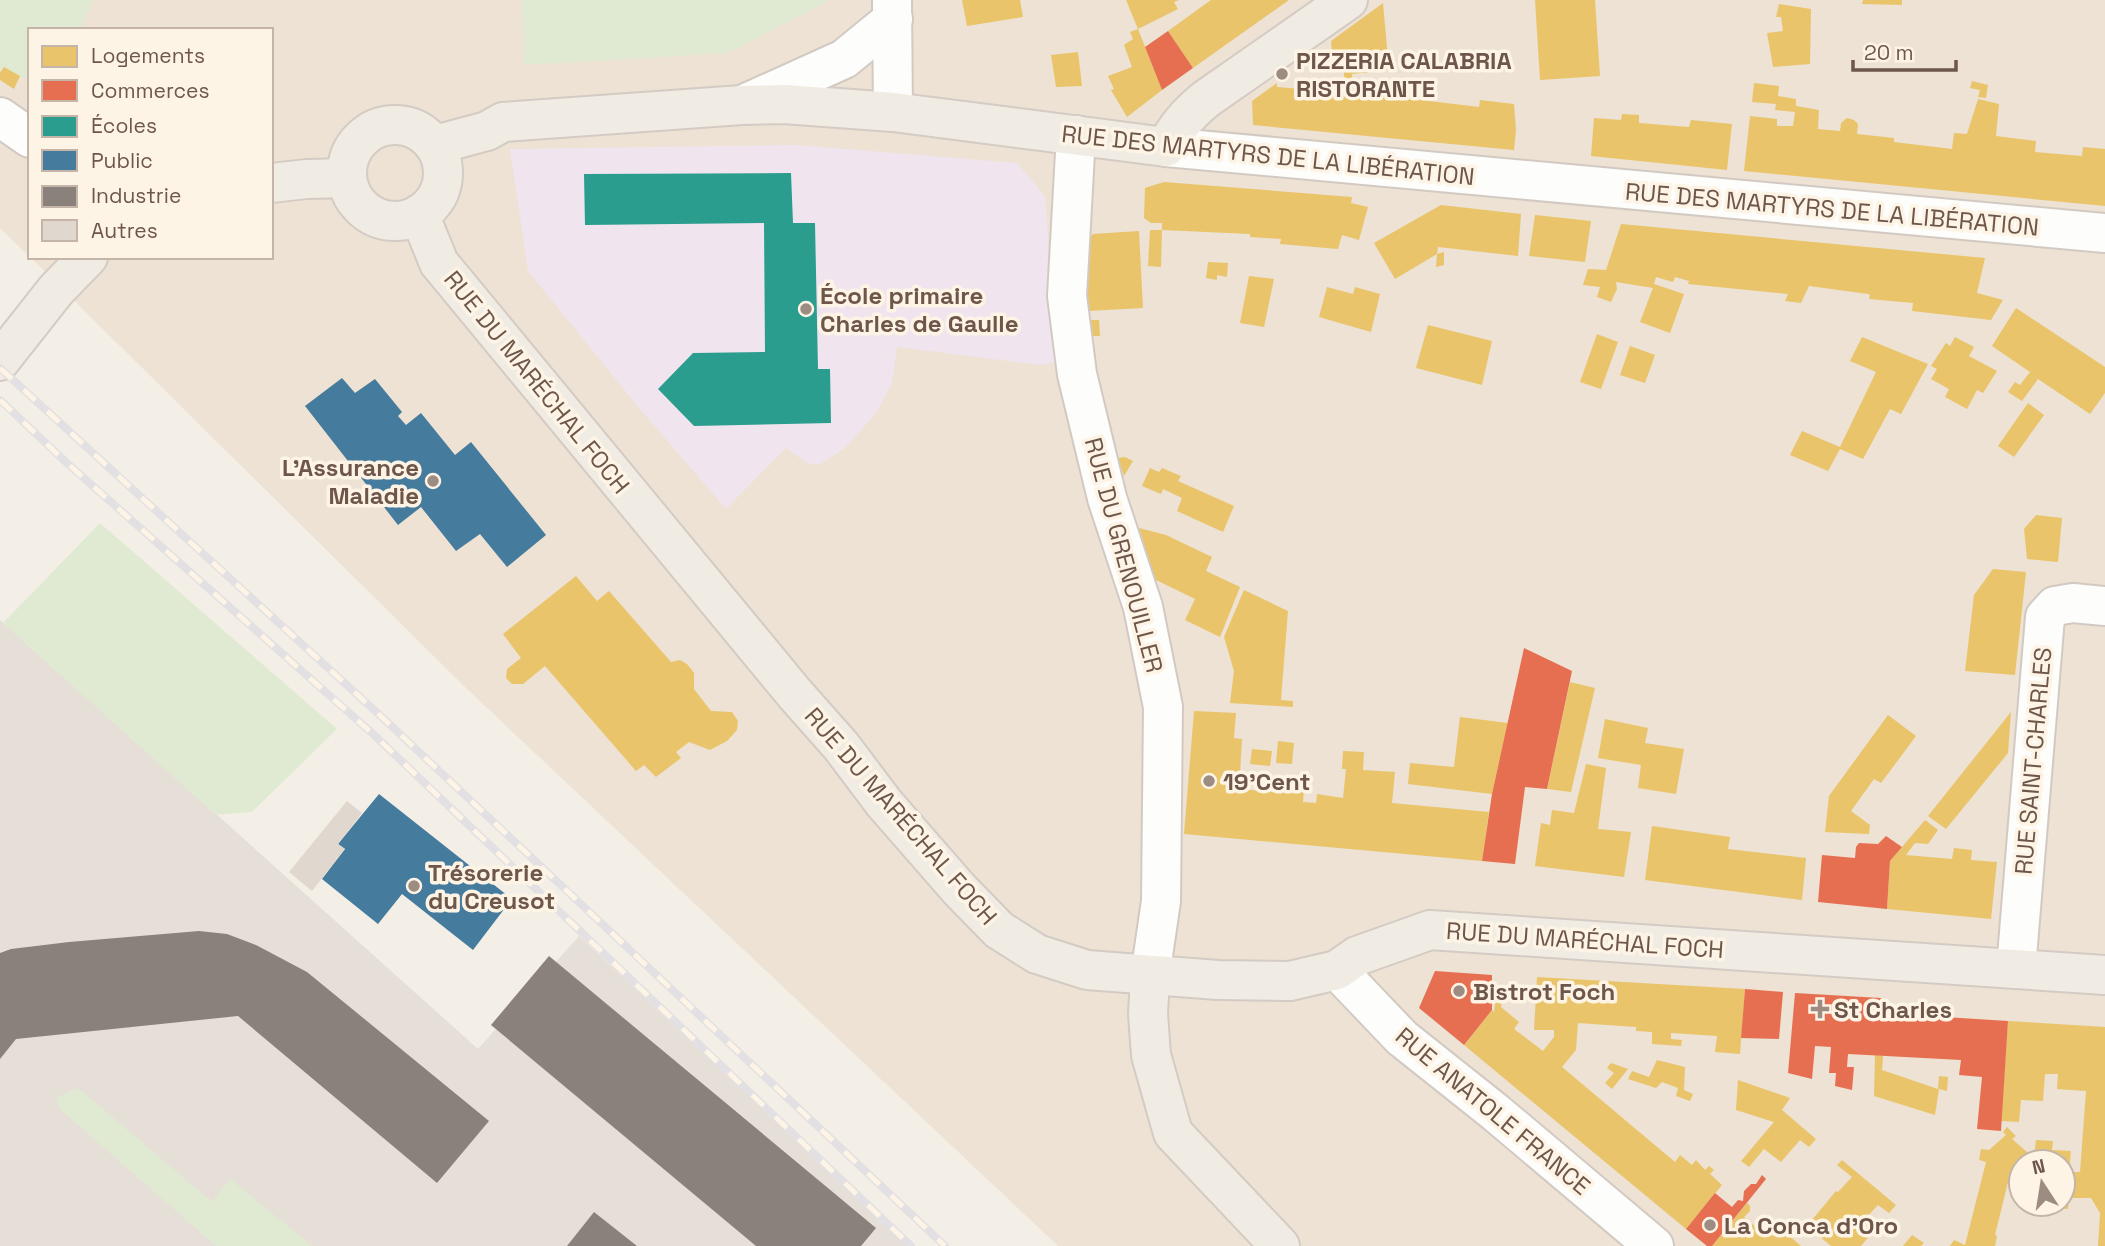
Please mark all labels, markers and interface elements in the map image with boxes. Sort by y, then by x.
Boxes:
legend [28,28,273,259]
scale bar [1853,28,1956,72]
text: 20 m [1864,39,1914,66]
text: Logements [91,42,205,69]
place label: PIZZERIA CALABRIA RISTORANTE [1296,45,1512,104]
marker: PIZZERIA CALABRIA RISTORANTE [1274,66,1290,82]
text: Commerces [91,77,210,104]
text: Écoles [91,112,157,139]
street label: RUE DES MARTYRS DE LA LIBÉRATION [1060,118,1476,192]
text: Public [91,147,153,174]
street label: RUE DES MARTYRS DE LA LIBÉRATION [1624,175,2040,243]
text: Industrie [91,182,181,209]
text: Autres [91,217,158,244]
street label: RUE DU MARÉCHAL FOCH [437,264,637,500]
place label: École primaire Charles de Gaulle [820,280,1019,339]
marker: École primaire Charles de Gaulle [798,301,814,317]
street label: RUE DU GRENOUILLER [1078,434,1170,676]
place label: L'Assurance Maladie [282,452,419,511]
marker: L'Assurance Maladie [425,473,441,489]
street label: RUE SAINT-CHARLES [2008,646,2058,876]
street label: RUE DU MARÉCHAL FOCH [798,701,1004,931]
place label: 19'Cent [1223,766,1310,797]
marker: 19'Cent [1201,773,1217,789]
place label: Trésorerie du Creusot [428,857,555,916]
marker: Trésorerie du Creusot [406,878,422,894]
street label: RUE DU MARÉCHAL FOCH [1445,915,1725,965]
place label: Bistrot Foch [1473,976,1615,1007]
marker: Bistrot Foch [1451,983,1467,999]
place label: St Charles [1834,994,1952,1025]
marker: St Charles [1812,1001,1828,1017]
street label: RUE ANATOLE FRANCE [1389,1020,1597,1202]
north arrow [2007,1148,2077,1218]
text: N [2030,1153,2047,1180]
place label: La Conca d'Oro [1724,1210,1898,1241]
marker: La Conca d'Oro [1702,1217,1718,1233]

